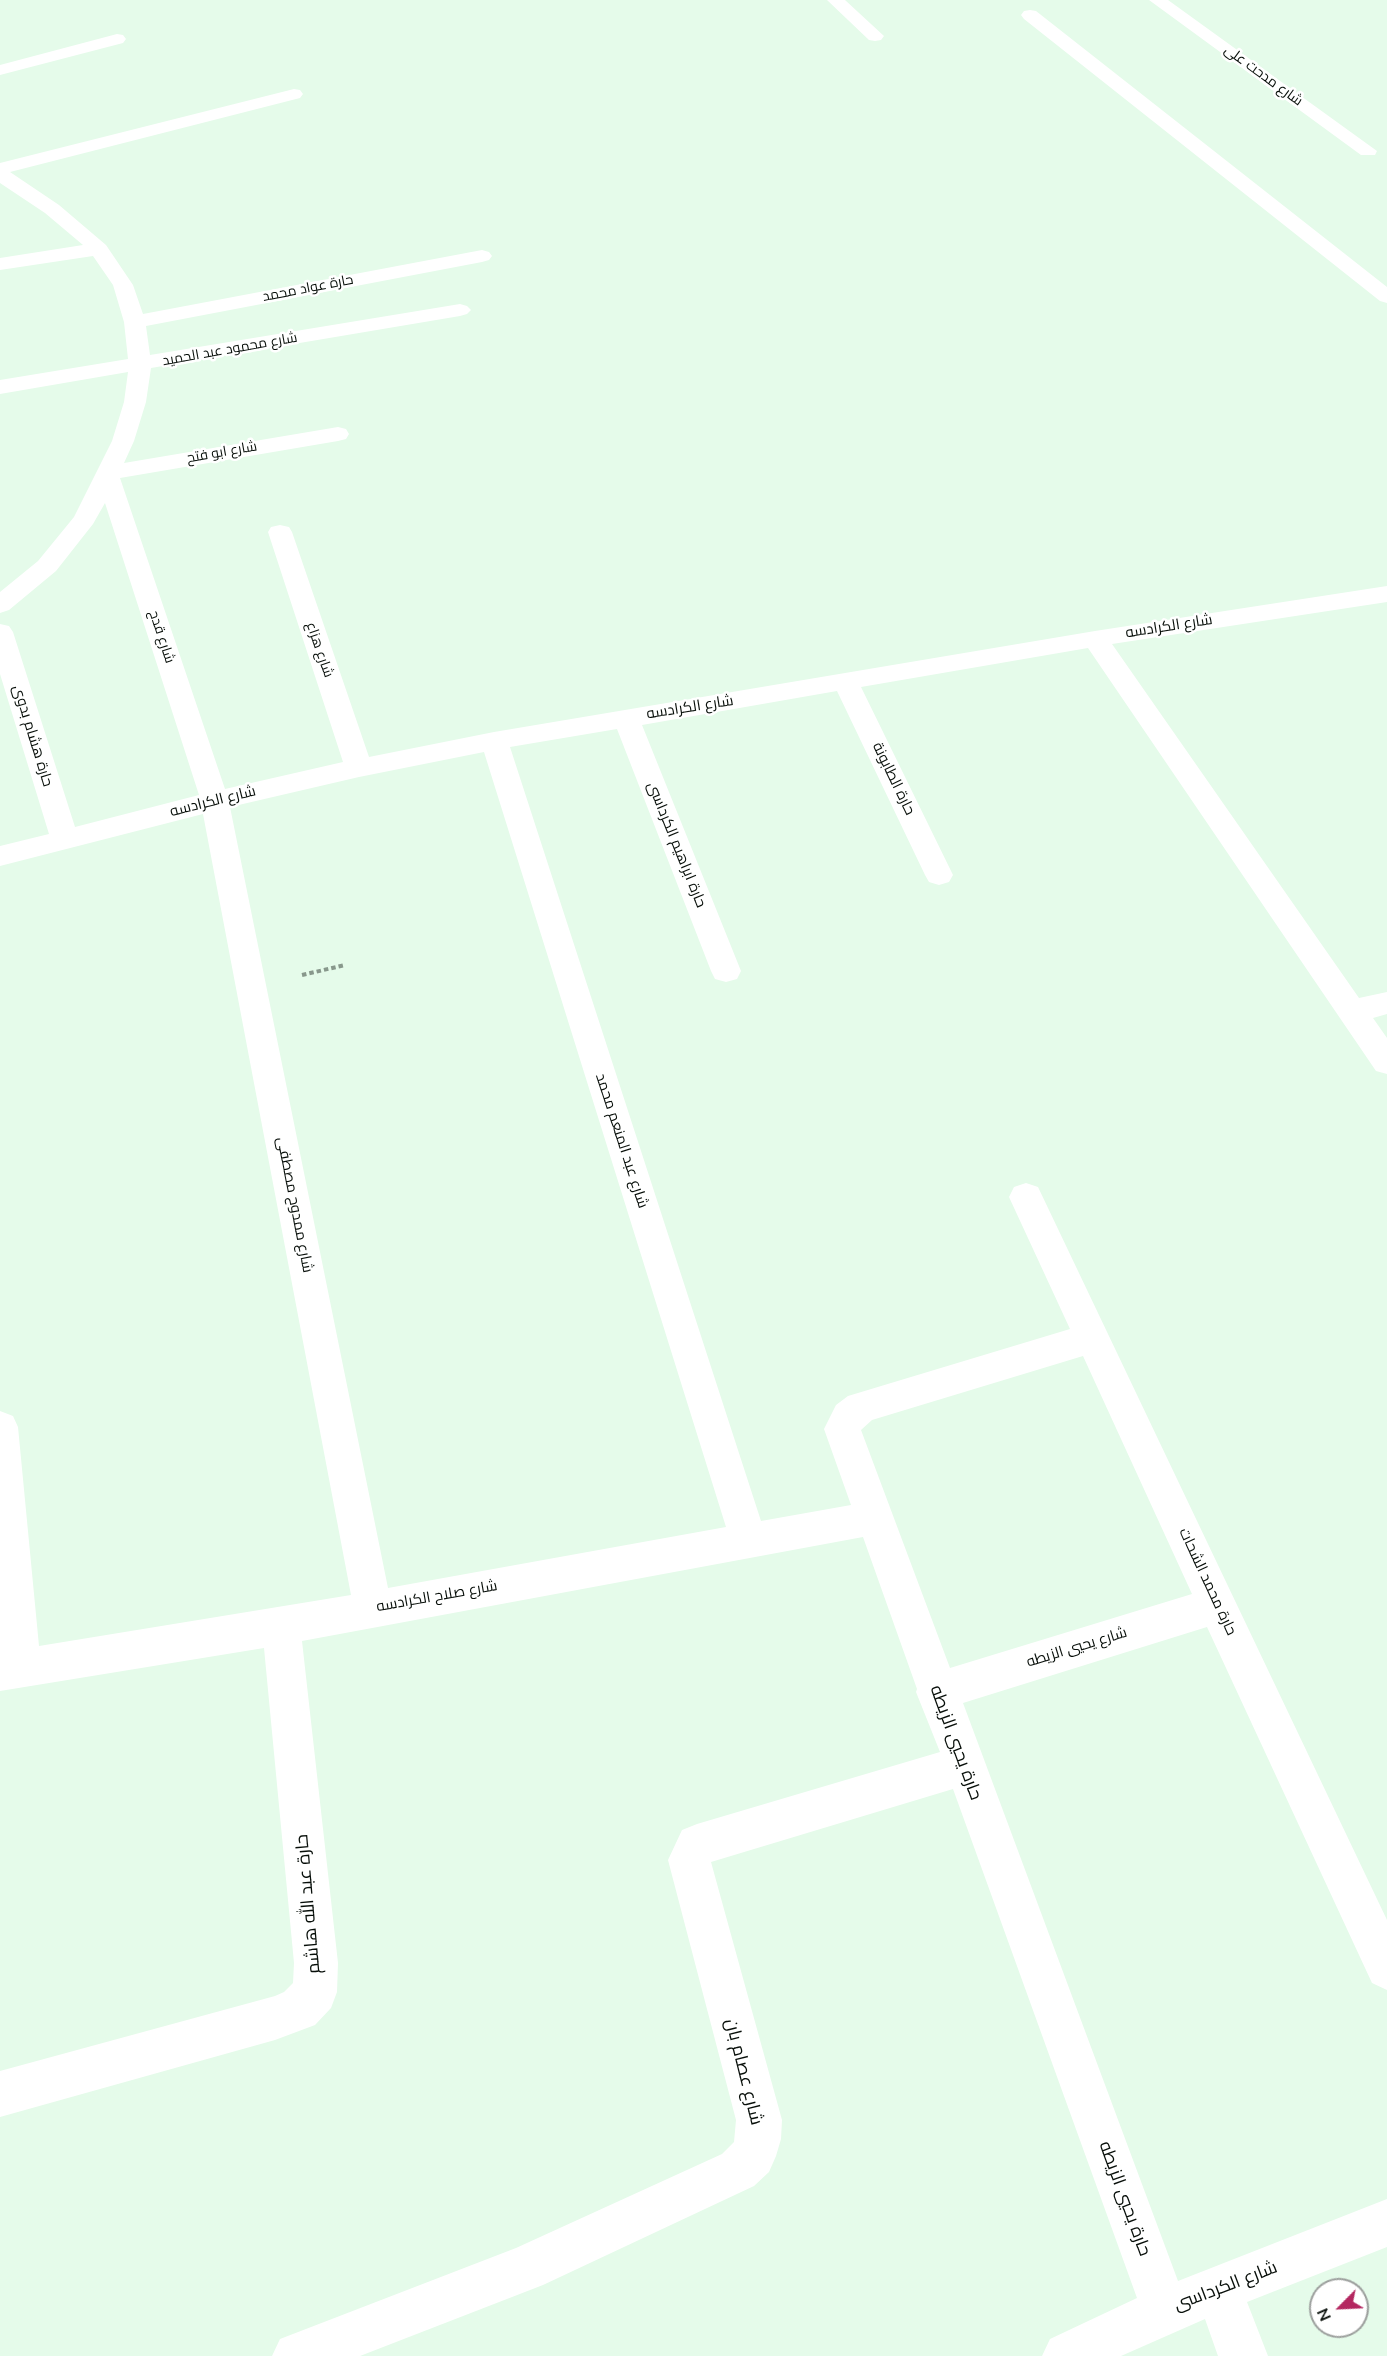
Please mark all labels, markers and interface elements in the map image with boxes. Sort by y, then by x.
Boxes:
street label: شارع مدحت على [1220,42,1306,110]
street label: حارة عواد محمد [261,272,355,306]
street label: شارع محمود عبد الحميد [161,330,299,370]
street label: شارع ابو فتح [185,439,259,467]
street label: شارع قدح [145,608,177,666]
street label: شارع الكرادسه [1124,611,1214,643]
street label: شارع هزاع [302,620,336,680]
street label: حارة هشام بدوى [8,683,56,789]
street label: شارع الكرادسه [645,692,735,724]
street label: حارة الطابونة [868,740,918,818]
street label: حارة ابراهيم الكرداسى [643,780,709,910]
street label: شارع الكرادسه [168,783,258,821]
street label: شارع عبد المنعم محمد [591,1071,651,1211]
street label: شارع ممدوح مصطفى [272,1136,316,1274]
street label: حارة محمد الشحات [1174,1525,1240,1639]
street label: شارع صلاح الكرادسه [375,1577,499,1617]
street label: شارع يحيي الزيطه [1025,1624,1129,1672]
street label: حارة يحيي الزيطه [924,1683,986,1803]
street label: حارة عبد الله هاشم [292,1833,326,1975]
street label: شارع عصام بان [719,2017,767,2127]
street label: حارة يحيي الزيطه [1093,2139,1155,2259]
street label: شارع الكرداسى [1171,2257,1281,2317]
north arrow [1309,2278,1369,2338]
text: N [1312,2305,1337,2324]

